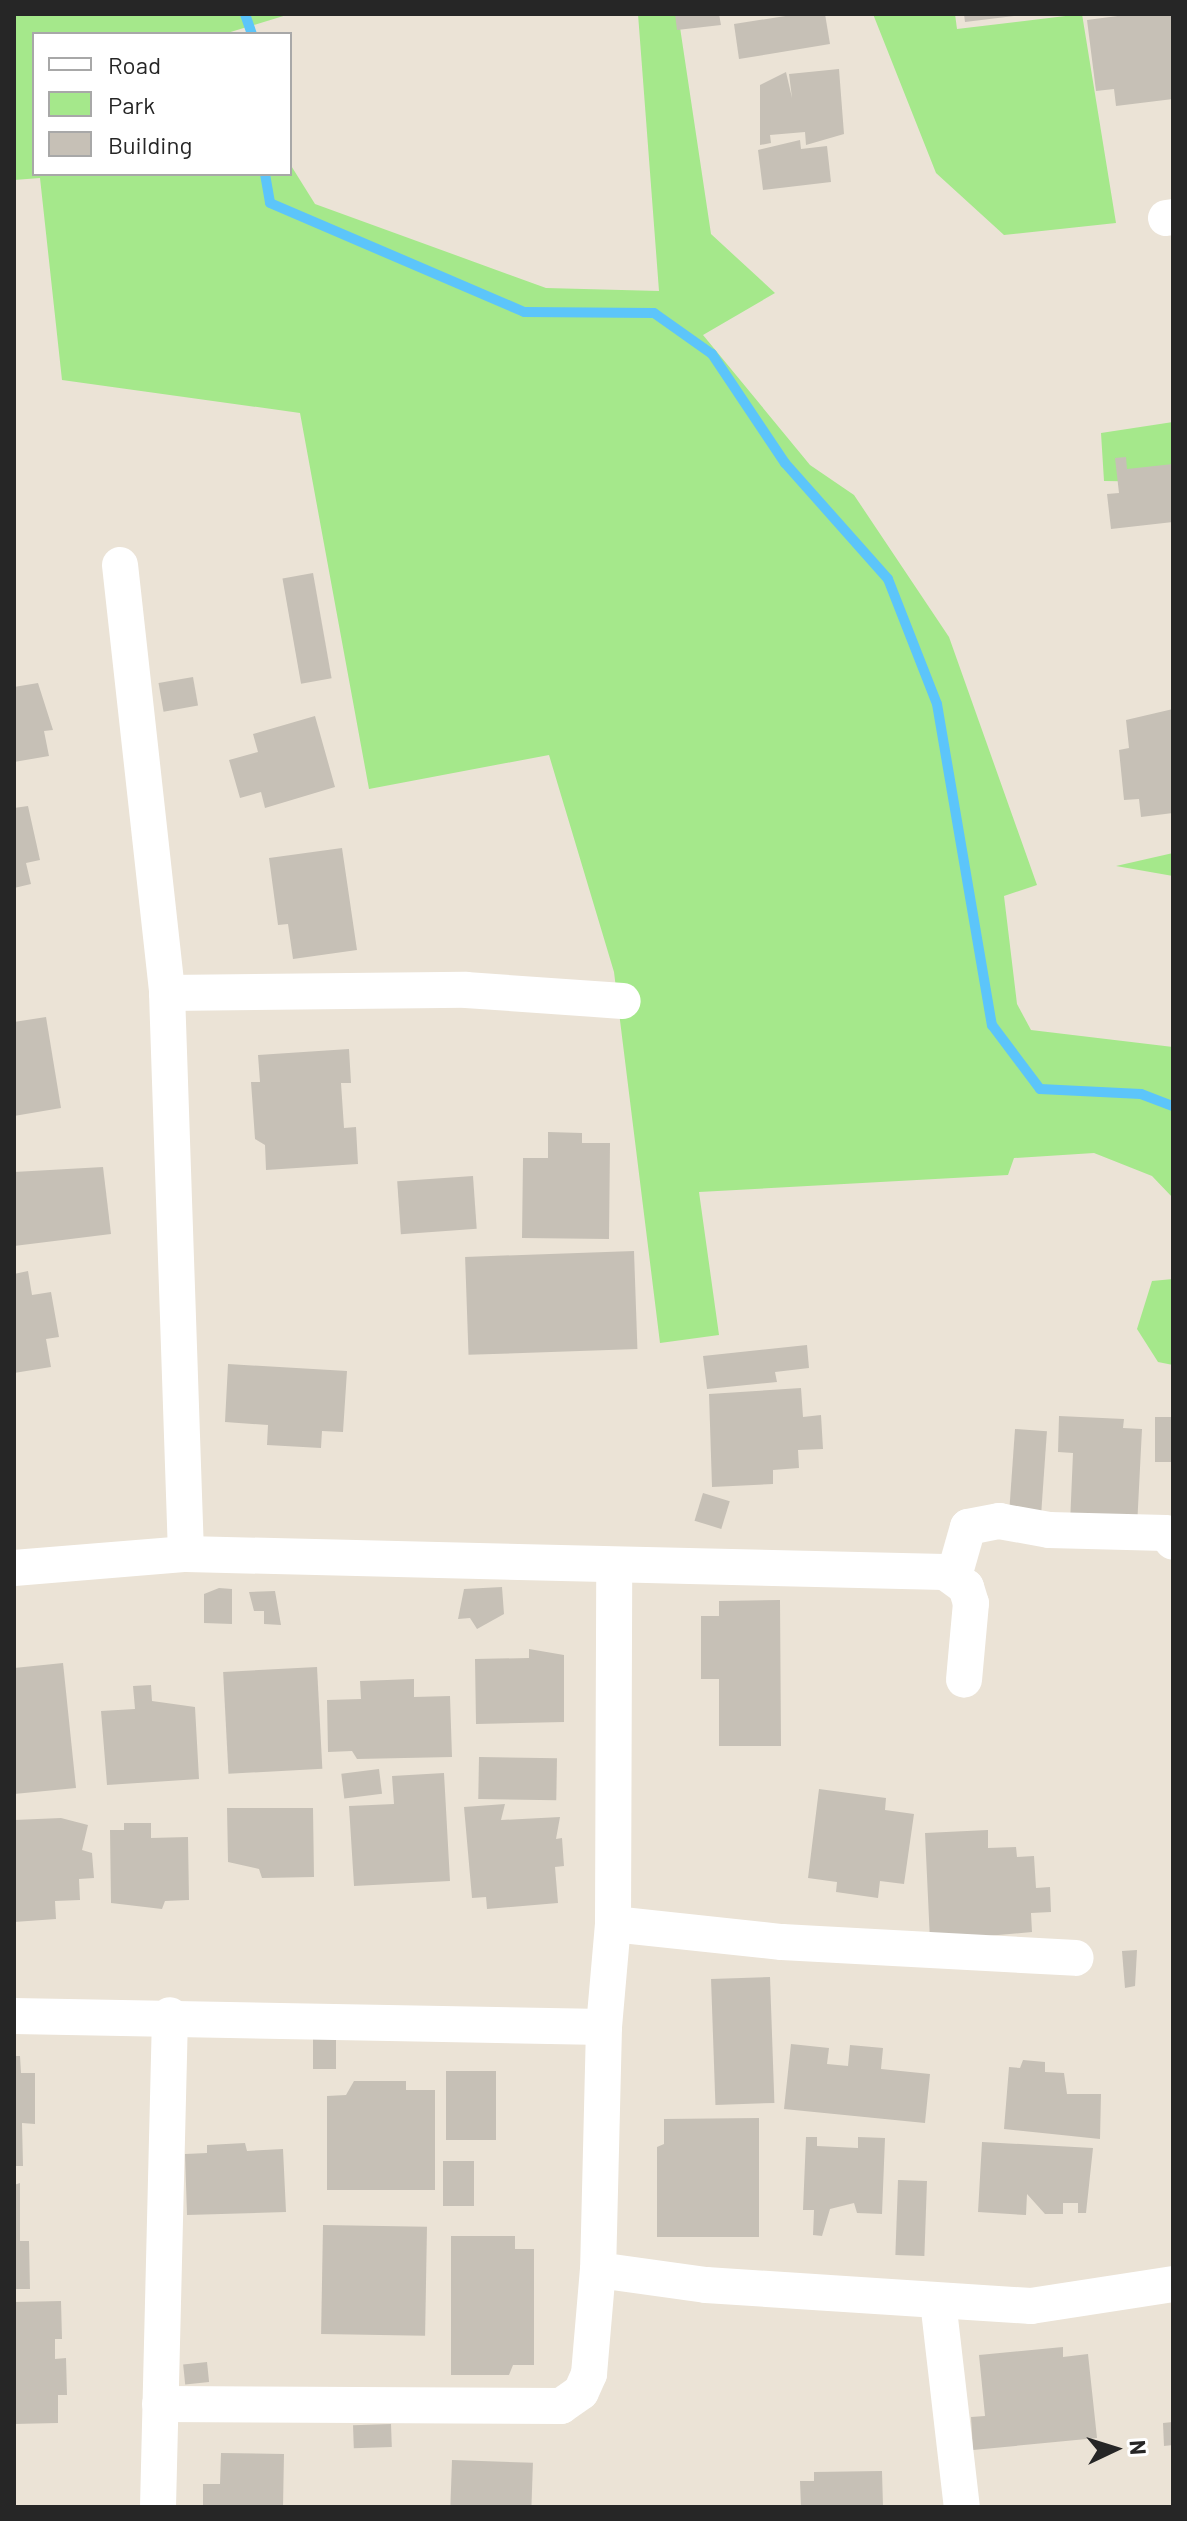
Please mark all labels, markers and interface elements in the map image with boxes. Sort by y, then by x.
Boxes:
legend [32,32,292,176]
text: Road [108,50,161,79]
text: Park [108,90,155,119]
text: Building [108,130,192,159]
north arrow [1075,2409,1155,2489]
text: N [1125,2439,1152,2456]

